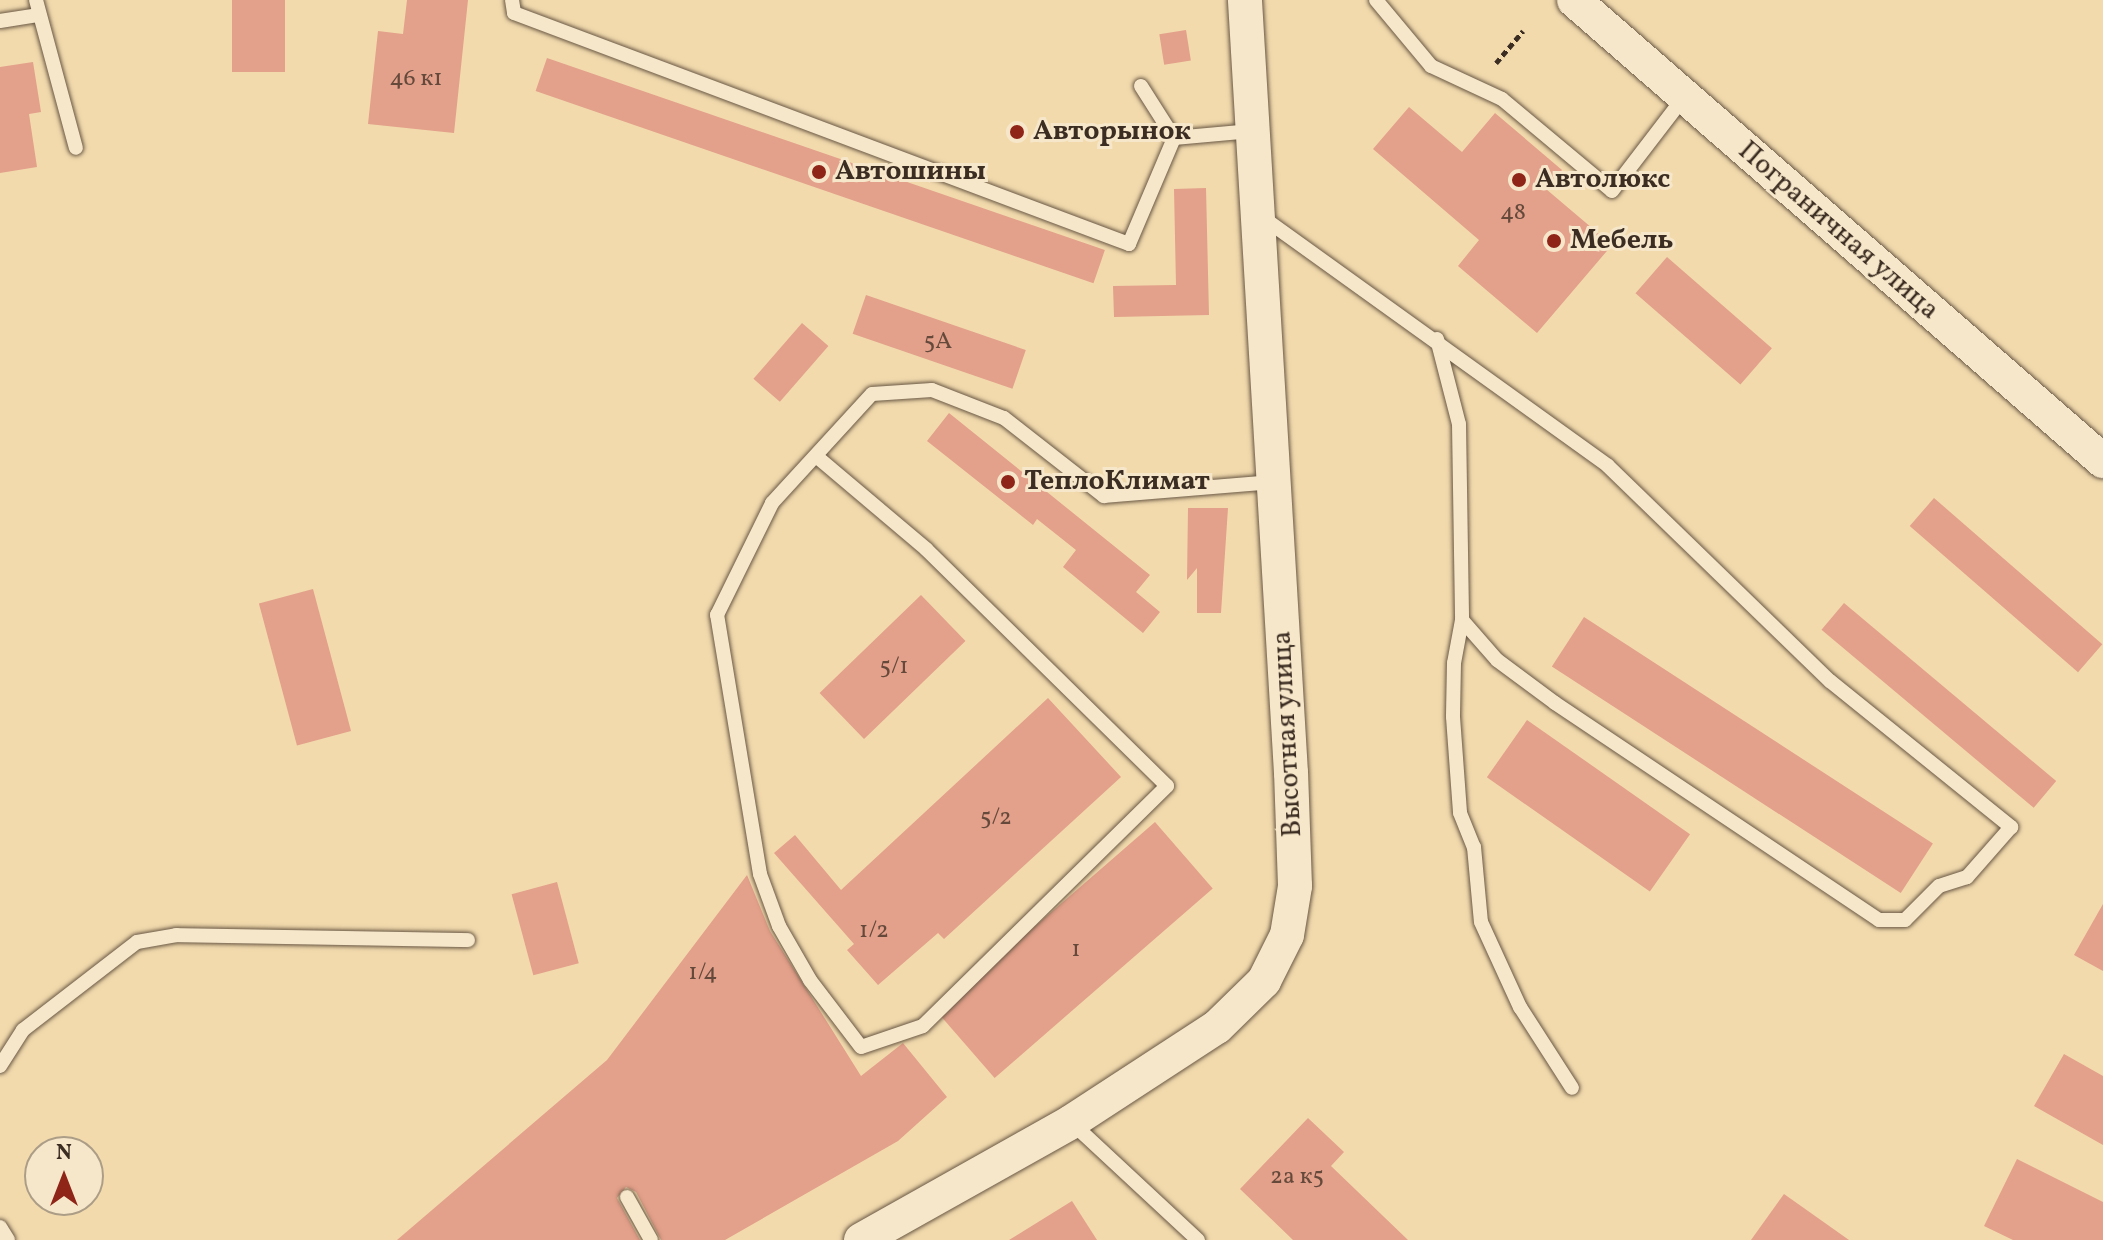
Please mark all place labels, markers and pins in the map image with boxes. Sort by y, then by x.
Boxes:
place label: Авторынок [1033,115,1191,149]
marker: Авторынок [1008,123,1026,141]
place label: Автошины [835,155,986,189]
marker: Автошины [810,163,828,181]
place label: Автолюкс [1535,163,1670,197]
marker: Автолюкс [1510,171,1528,189]
place label: Мебель [1570,224,1674,258]
marker: Мебель [1545,232,1563,250]
place label: ТеплоКлимат [1024,465,1210,499]
marker: ТеплоКлимат [999,473,1017,491]

